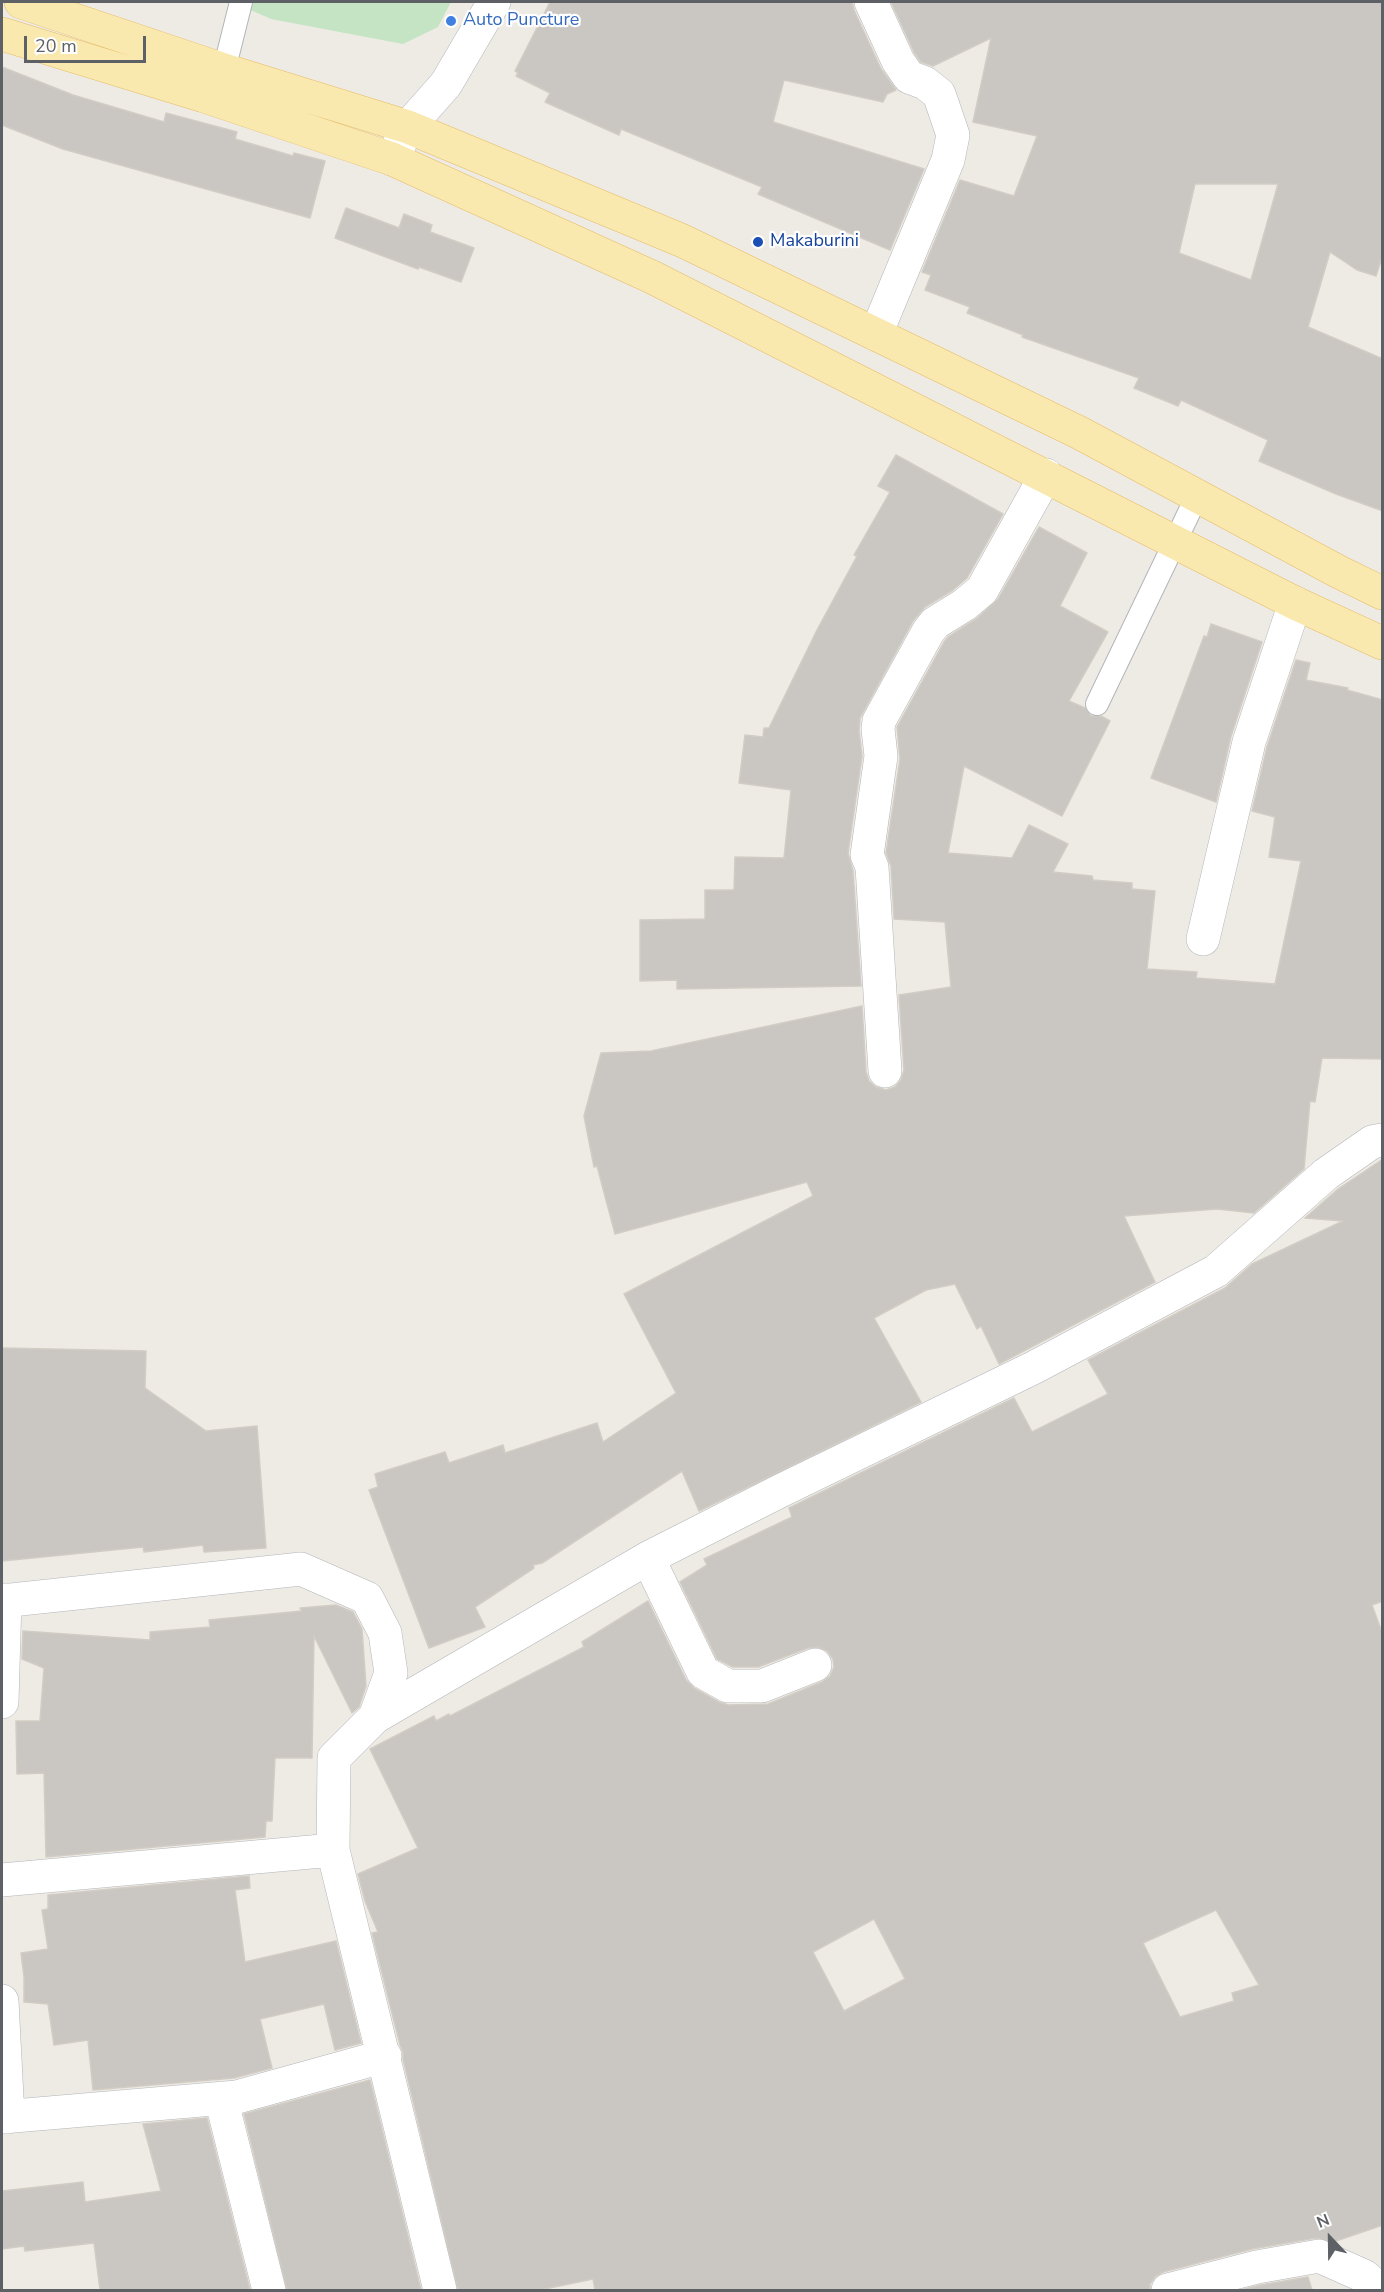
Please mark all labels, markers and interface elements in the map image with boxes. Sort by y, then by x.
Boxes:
place label: Auto Puncture [463,10,579,32]
marker: Auto Puncture [444,14,458,28]
scale bar [27,24,148,62]
text: 20 m [35,34,77,58]
place label: Makaburini [770,231,859,253]
marker: Makaburini [751,235,765,249]
north arrow [1300,2208,1360,2268]
text: N [1314,2209,1333,2234]

